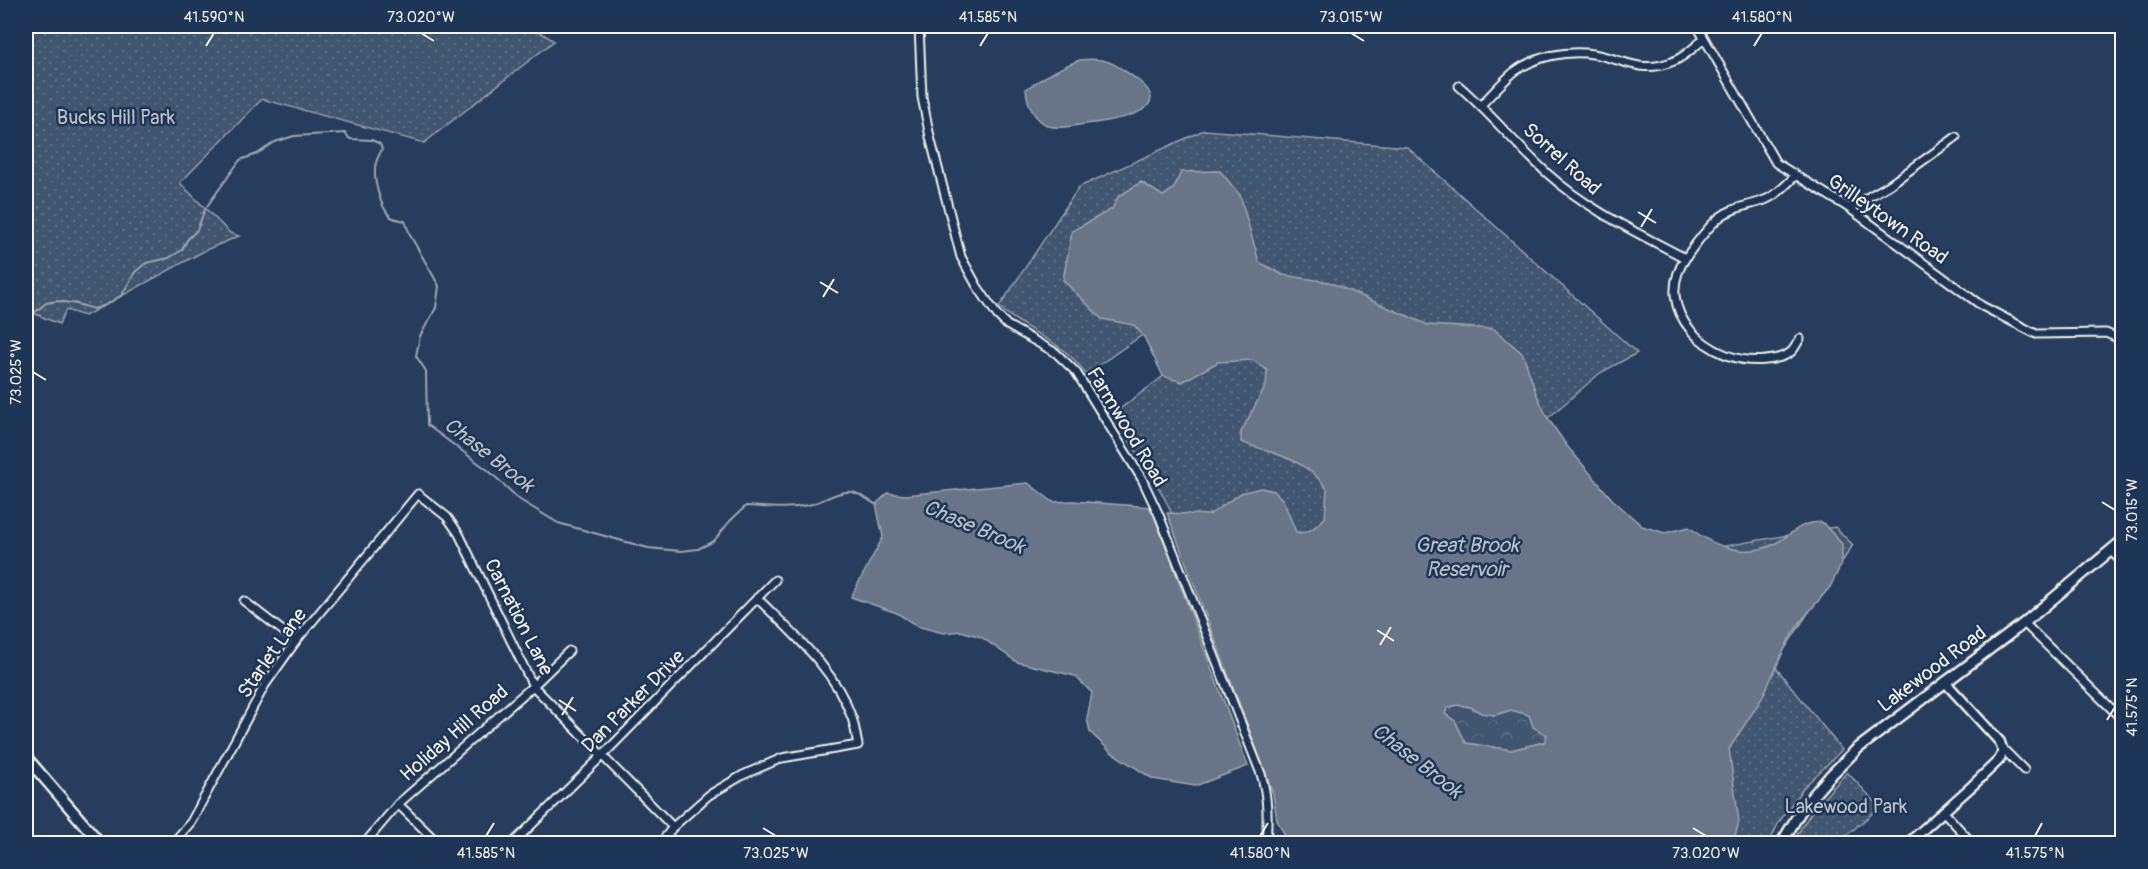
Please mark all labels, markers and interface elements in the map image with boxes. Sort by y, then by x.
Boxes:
text: 41.590°N [184,8,244,27]
text: 73.020°W [387,8,455,27]
text: 41.585°N [959,8,1017,27]
text: 73.015°W [1319,8,1383,27]
text: 41.580°N [1732,8,1792,27]
park label: Bucks Hill Park [57,105,176,130]
street label: Sorrel Road [1518,117,1606,201]
street label: Grilleytown Road [1823,168,1953,270]
text: 73.025°W [7,339,26,405]
street label: Farmwood Road [1081,362,1173,492]
water label: Chase Brook [438,411,541,500]
text: 73.015°W [2123,478,2142,542]
water label: Chase Brook [919,494,1031,561]
water label: Great Brook Reservoir [1415,532,1521,583]
street label: Carnation Lane [479,554,559,680]
street label: Starlet Lane [232,603,312,703]
street label: Lakewood Road [1873,620,1991,718]
street label: Dan Parker Drive [576,644,690,758]
text: 41.575°N [2123,678,2142,736]
street label: Holiday Hill Road [395,679,513,787]
water label: Chase Brook [1366,717,1469,806]
park label: Lakewood Park [1785,794,1908,819]
text: 41.585°N [457,844,515,863]
text: 73.025°W [743,844,809,863]
text: 41.580°N [1230,844,1290,863]
text: 73.020°W [1672,844,1740,863]
text: 41.575°N [2006,844,2064,863]

